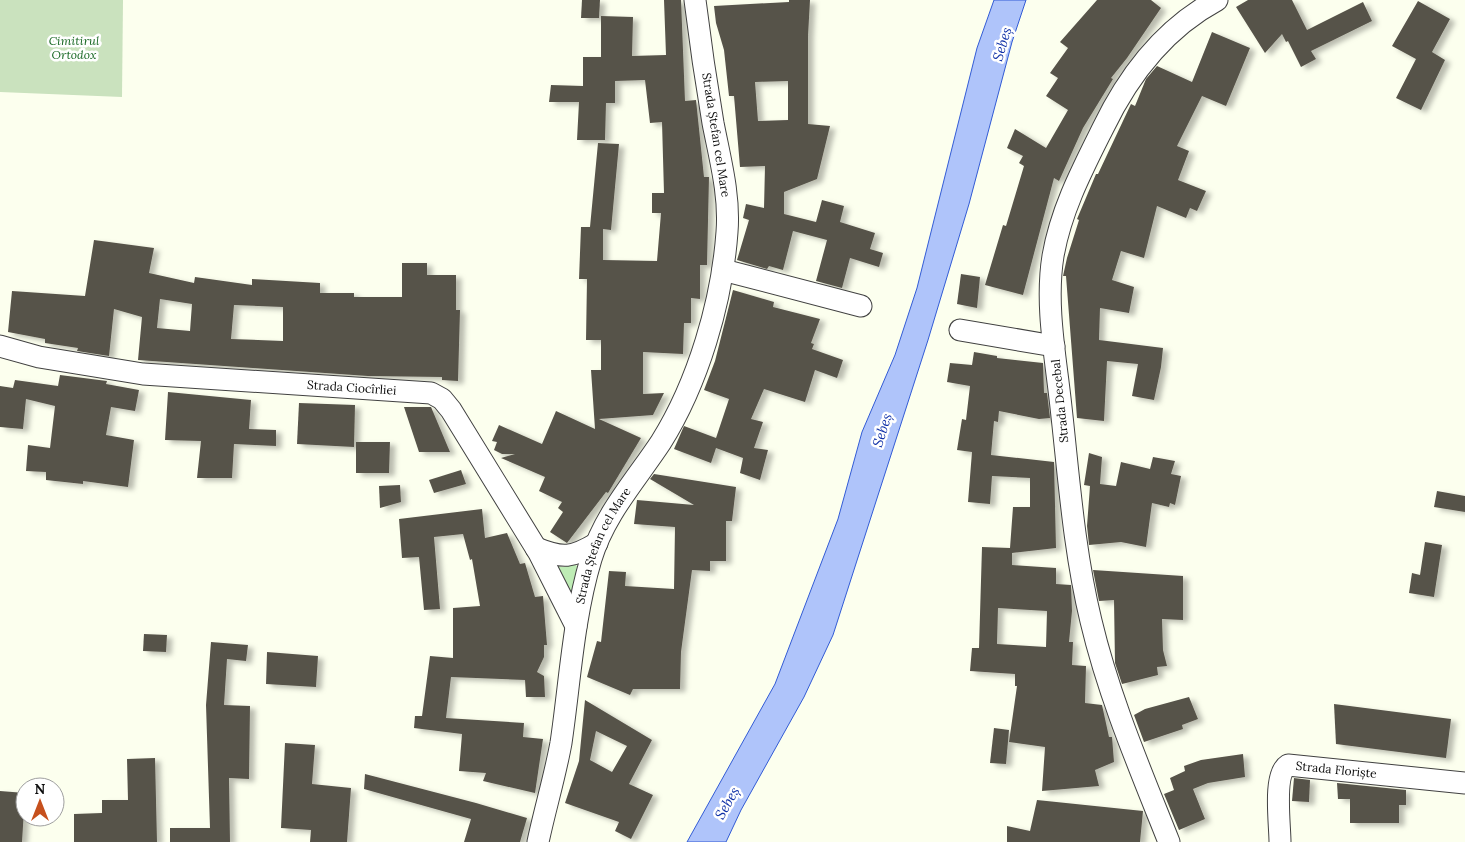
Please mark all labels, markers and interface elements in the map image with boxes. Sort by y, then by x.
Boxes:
water label: Sebeș [988,25,1016,63]
park label: Cimitirul Ortodox [49,33,100,62]
street label: Strada Ștefan cel Mare [699,72,734,199]
street label: Strada Decebal [1048,359,1071,444]
street label: Strada Ciocîrliei [307,377,397,398]
water label: Sebeș [868,411,896,449]
street label: Strada Ștefan cel Mare [572,484,634,605]
street label: Strada Floriște [1295,758,1378,781]
north arrow [15,777,65,827]
text: N [35,780,46,798]
water label: Sebeș [711,784,743,822]

